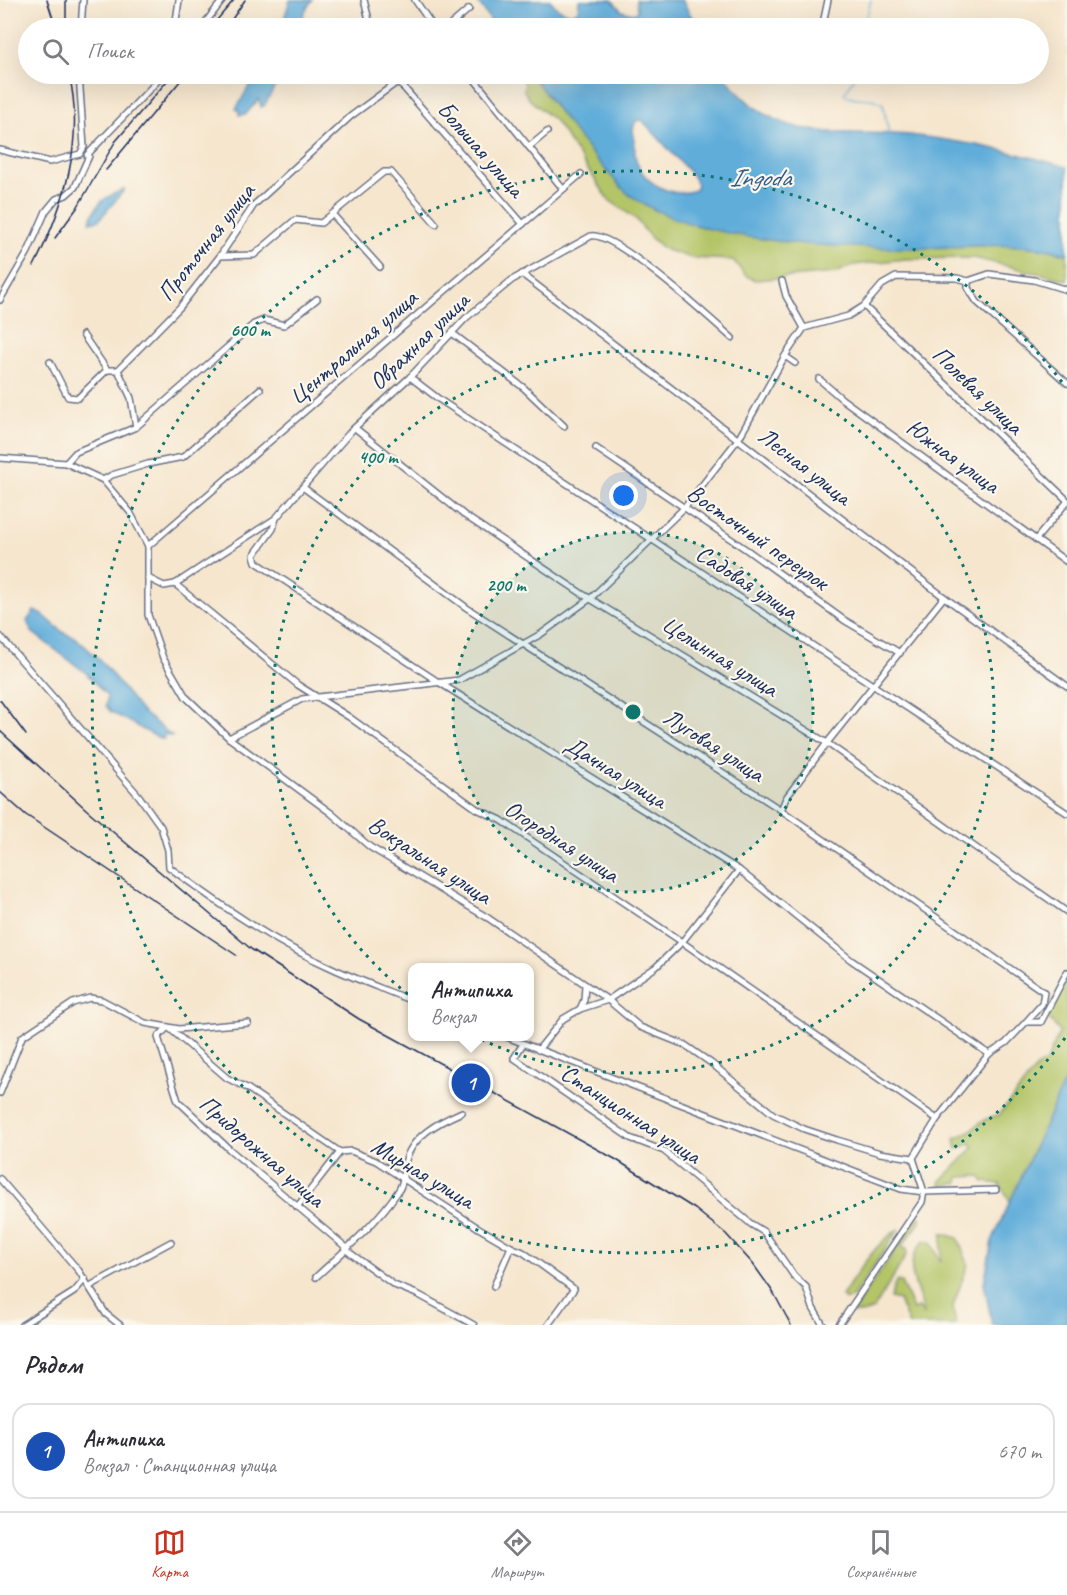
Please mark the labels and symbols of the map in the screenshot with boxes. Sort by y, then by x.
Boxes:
street label: Большая улица [431,95,532,205]
water label: Ingoda [730,161,793,194]
street label: Проточная улица [151,176,262,307]
street label: Центральная улица [282,282,425,411]
street label: Овражная улица [362,284,477,396]
text: 600 m [230,319,271,341]
street label: Полевая улица [926,339,1031,442]
street label: Южная улица [901,412,1007,501]
street label: Лесная улица [753,420,859,513]
text: 400 m [359,446,399,468]
street label: Восточный переулок [682,477,836,598]
your location [609,481,638,510]
street label: Садовая улица [691,538,805,627]
text: 200 m [487,574,527,596]
street label: Целинная улица [656,609,785,704]
street label: Луговая улица [658,701,771,789]
centre of rings [623,702,643,722]
street label: Дачная улица [559,729,674,816]
street label: Огородная улица [499,793,626,890]
street label: Вокзальная улица [363,809,498,912]
street label: Станционная улица [555,1058,708,1171]
pin: 1 [452,1060,490,1106]
street label: Придорожная улица [193,1088,332,1215]
street label: Мирная улица [366,1131,482,1216]

